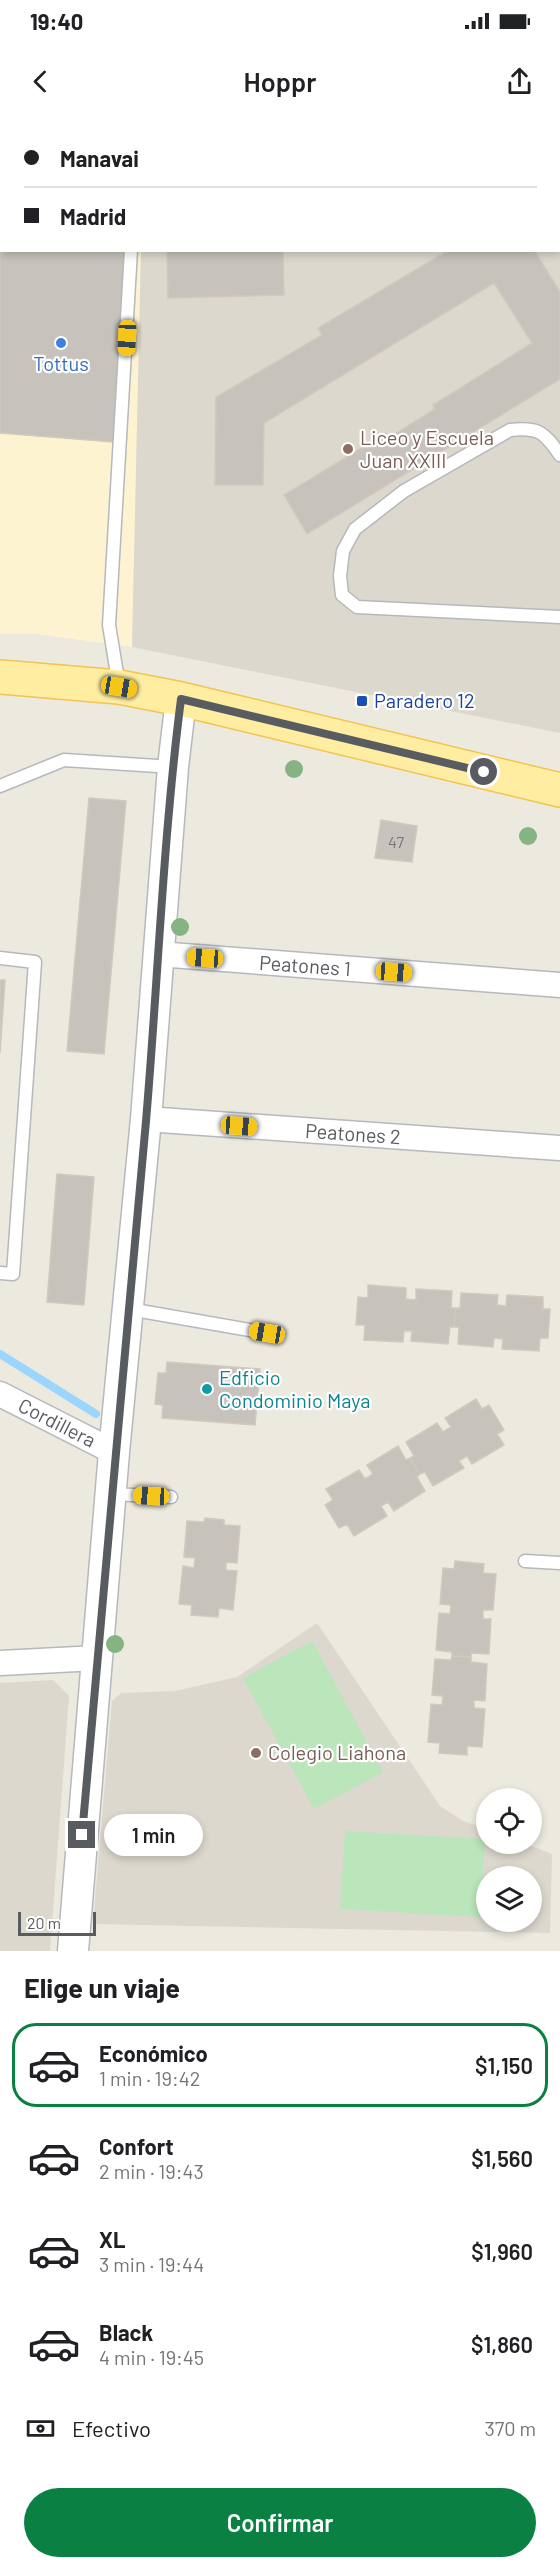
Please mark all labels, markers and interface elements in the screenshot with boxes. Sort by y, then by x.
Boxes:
text: 19:40 [30,8,83,34]
icon: back [24,65,57,98]
text: Hoppr [244,65,316,97]
icon: share [503,65,536,98]
text: Manavai [60,145,139,171]
text: Madrid [60,203,126,229]
car [117,320,137,356]
marker: Tottus [54,336,68,350]
place label: Tottus [33,351,89,375]
place label: Liceo y Escuela Juan XXIII [360,425,494,472]
marker: Liceo y Escuela Juan XXIII [341,442,355,456]
car [100,675,138,699]
place label: Paradero 12 [374,688,475,712]
marker: Paradero 12 [355,694,369,708]
route start [470,758,497,785]
house number: 47 [388,832,404,851]
car [186,948,224,968]
street label: Peatones 1 [258,950,352,980]
car [375,962,413,982]
car [220,1116,258,1136]
street label: Peatones 2 [305,1118,402,1148]
car [248,1321,286,1345]
place label: Edficio Condominio Maya [219,1365,371,1412]
marker: Edficio Condominio Maya [200,1382,214,1396]
street label: Cordillera [15,1392,100,1452]
car [133,1486,169,1506]
place label: Colegio Liahona [268,1740,406,1764]
marker: Colegio Liahona [249,1746,263,1760]
map controls [476,1788,542,1932]
button: locate [476,1788,542,1854]
callout: 1 min [103,1814,202,1856]
route end [68,1821,95,1848]
text: 1 min [132,1823,175,1847]
button: layers [476,1866,542,1932]
scale bar [18,1909,96,1936]
text: 20 m [27,1913,61,1932]
text: Elige un viaje [24,1971,180,2003]
icon: car [27,2038,81,2092]
text: Económico [99,2040,208,2066]
text: $1,150 [475,2052,533,2078]
text: 1 min · 19:42 [99,2066,201,2090]
icon: car [27,2131,81,2185]
text: Confort [99,2133,174,2159]
text: $1,560 [471,2145,533,2171]
text: 2 min · 19:43 [99,2159,204,2183]
icon: car [27,2224,81,2278]
text: XL [99,2226,125,2252]
text: $1,960 [471,2238,533,2264]
text: 3 min · 19:44 [99,2252,204,2276]
icon: car [27,2317,81,2371]
text: Black [99,2319,153,2345]
text: $1,860 [471,2331,533,2357]
text: 4 min · 19:45 [99,2345,204,2369]
icon: cash [24,2412,57,2445]
text: Efectivo [72,2415,151,2441]
text: 370 m [484,2416,536,2440]
button: Confirmar [24,2488,536,2557]

